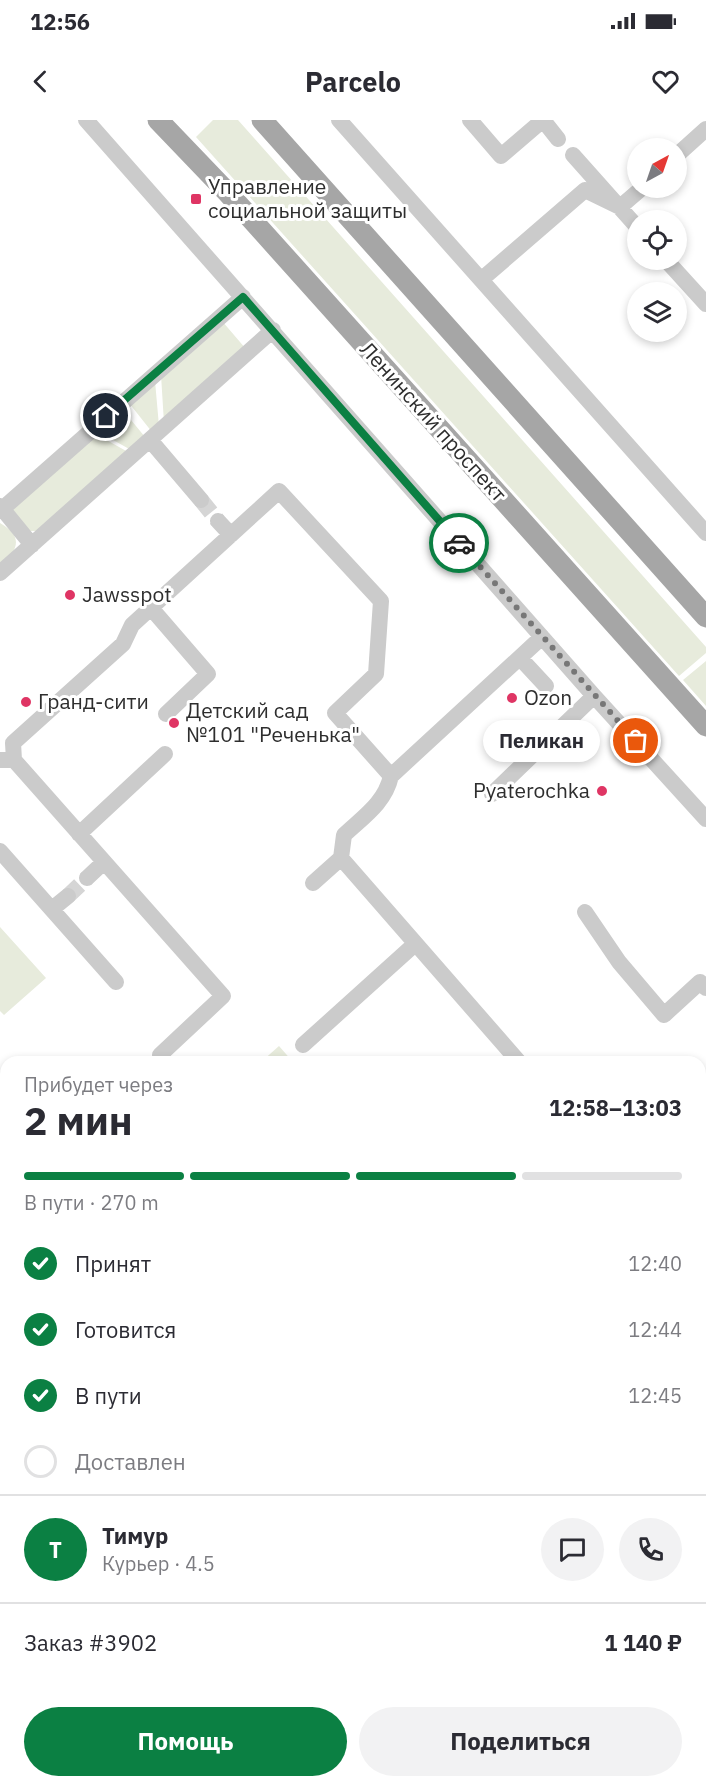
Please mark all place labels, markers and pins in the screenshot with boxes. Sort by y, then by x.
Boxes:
place label: Управление социальной защиты [208,172,407,224]
marker: Управление социальной защиты [189,192,203,206]
pin [80,390,131,441]
place label: Jawsspot [82,580,172,608]
marker: Jawsspot [63,588,77,602]
place label: Ozon [524,683,572,711]
place label: Гранд-сити [38,687,149,715]
marker: Ozon [505,691,519,705]
marker: Гранд-сити [19,695,33,709]
place label: Детский сад №101 "Реченька" [186,696,360,748]
pin [610,715,661,766]
marker: Детский сад №101 "Реченька" [167,716,181,730]
callout: Пеликан [483,720,600,762]
place label: Pyaterochka [473,776,590,804]
marker: Pyaterochka [595,784,609,798]

